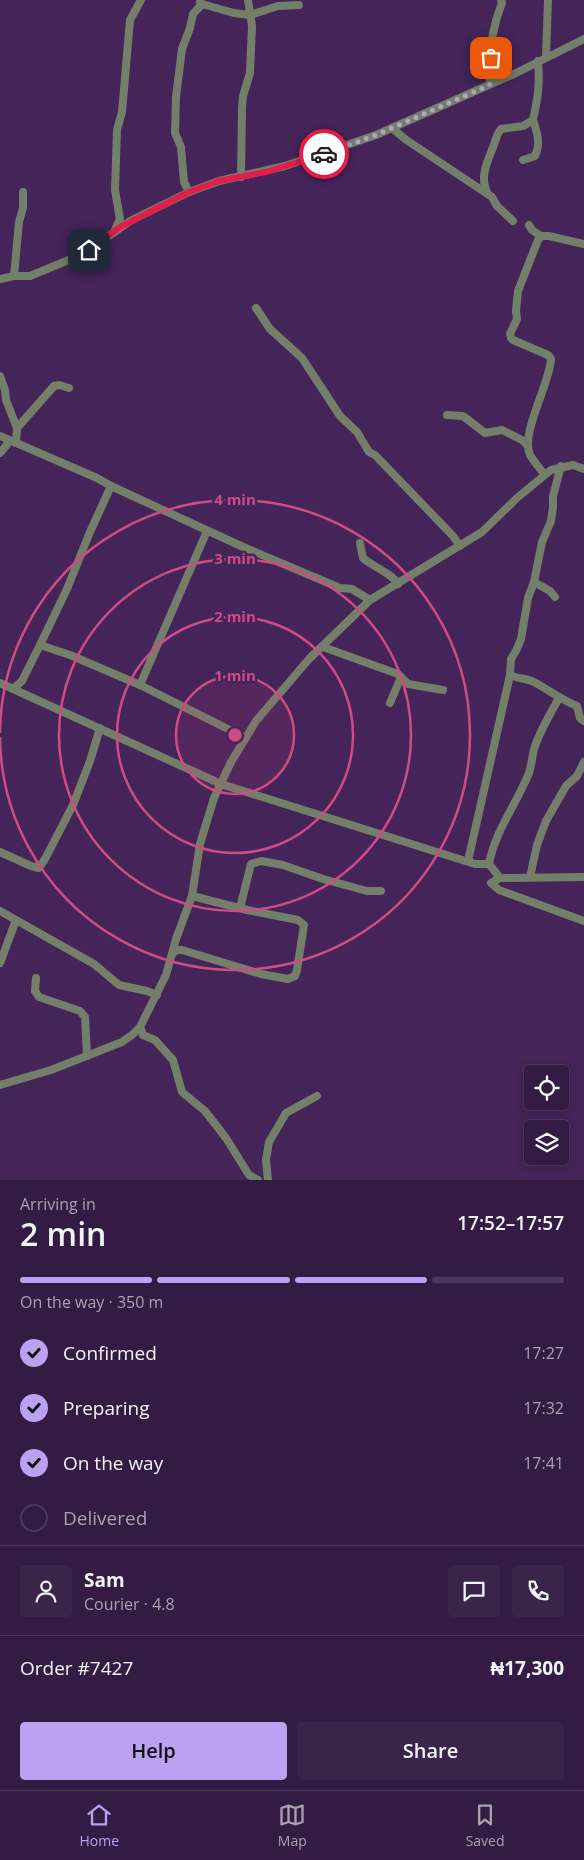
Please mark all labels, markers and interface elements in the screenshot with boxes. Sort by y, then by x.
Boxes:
pin [470,37,512,79]
icon: bag [477,44,505,72]
courier [299,129,349,179]
icon: car [310,140,338,168]
pin [68,229,110,271]
icon: home [75,236,103,264]
text: 4 min [214,489,256,509]
text: 3 min [214,548,256,568]
text: 2 min [214,606,256,626]
text: 1 min [214,665,256,685]
centre of rings [226,726,244,744]
map controls [524,1065,569,1165]
button: locate [524,1065,569,1110]
button: layers [524,1120,569,1165]
text: Arriving in [20,1193,96,1215]
text: 17:52–17:57 [457,1210,564,1236]
text: 2 min [20,1212,106,1255]
text: On the way · 350 m [20,1291,163,1313]
icon: check [20,1339,48,1367]
text: Confirmed [63,1340,157,1366]
text: 17:27 [523,1342,564,1364]
icon: check [20,1394,48,1422]
text: Preparing [63,1395,150,1421]
text: 17:32 [523,1397,564,1419]
icon: check [20,1449,48,1477]
text: On the way [63,1450,163,1476]
text: 17:41 [523,1452,564,1474]
text: Delivered [63,1505,147,1531]
button: person [20,1565,72,1617]
button: chat [448,1565,500,1617]
button: phone [512,1565,564,1617]
text: Sam [84,1567,125,1593]
text: Courier · 4.8 [84,1593,175,1615]
text: Order #7427 [20,1655,133,1681]
text: ₦17,300 [491,1655,564,1681]
button: Help [20,1722,287,1780]
button: Share [297,1722,564,1780]
tab: Home [79,1801,119,1850]
tab: Map [278,1801,307,1850]
tab: Saved [466,1801,505,1850]

